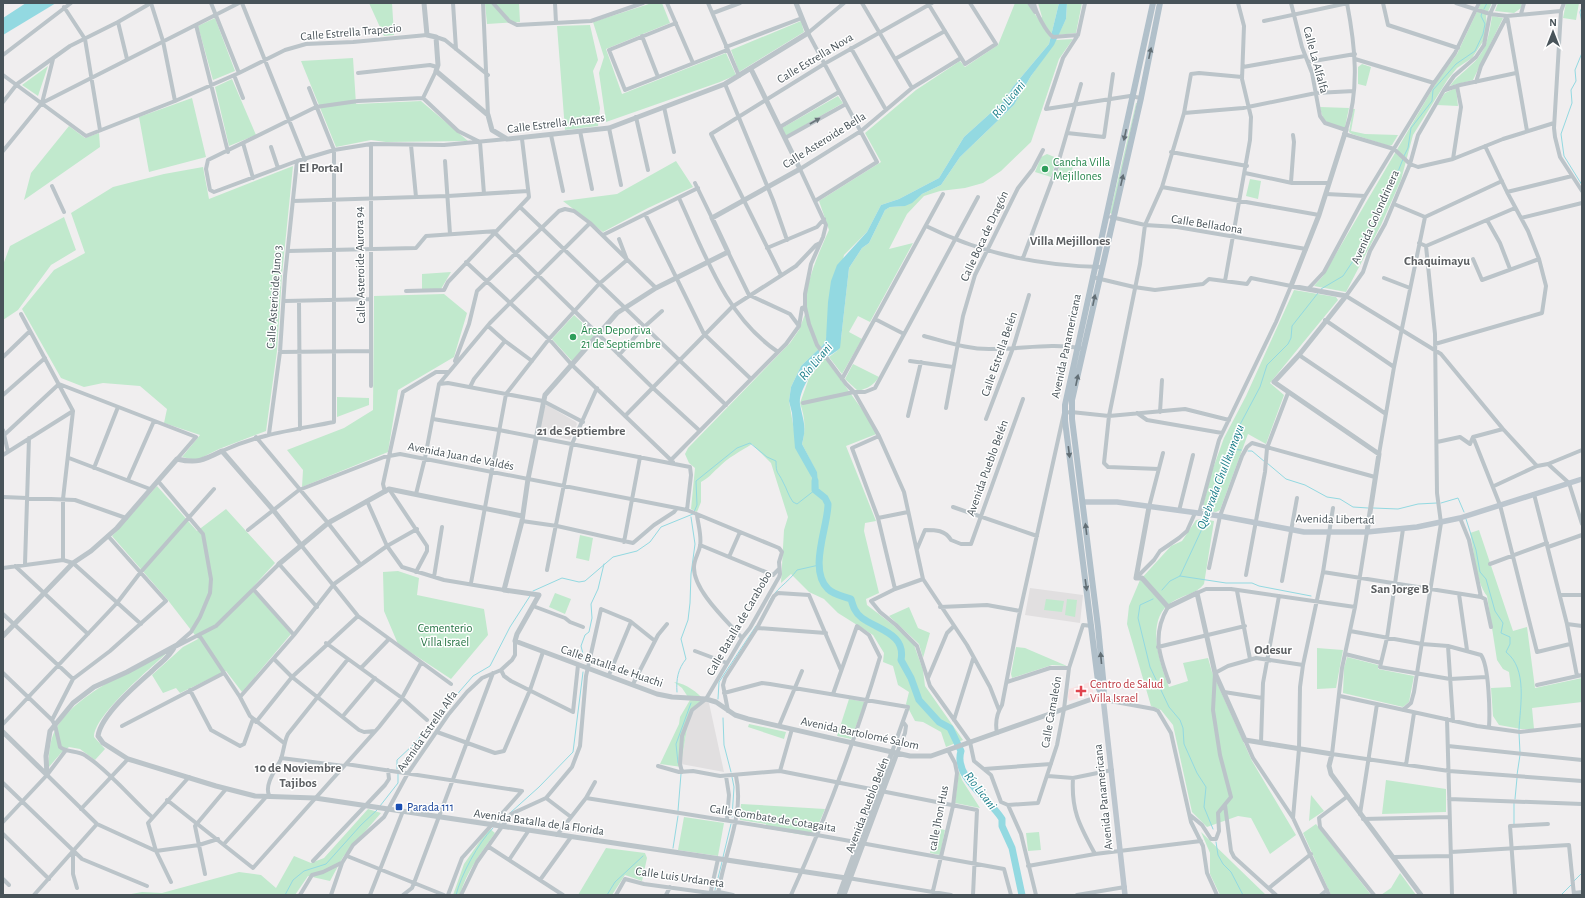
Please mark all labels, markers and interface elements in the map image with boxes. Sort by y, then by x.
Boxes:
north arrow [1533,12,1573,52]
text: N [1549,17,1557,28]
street label: Calle Estrella Trapecio [300,22,402,42]
street label: Calle La Alfalfa [1301,25,1331,95]
street label: Calle Estrella Nova [775,30,855,85]
one-way arrow [1148,47,1154,59]
water label: Río Licani [990,79,1028,121]
street label: Calle Asteroide Bella [780,109,868,170]
street label: Calle Estrella Antares [507,111,605,135]
one-way arrow [809,118,821,125]
one-way arrow [1121,129,1127,141]
place label: Cancha Villa Mejillones [1053,156,1111,183]
district label: El Portal [299,162,343,175]
marker: Cancha Villa Mejillones [1040,164,1050,174]
street label: Avenida Golondrinera [1349,168,1401,266]
one-way arrow [1119,173,1125,185]
street label: Calle Boca de Dragón [958,189,1010,283]
street label: Calle Asteroide Aurora 94 [353,206,367,324]
street label: Calle Belladona [1170,212,1244,236]
district label: Villa Mejillones [1030,235,1110,248]
street label: Calle Asterioide Juno 3 [264,245,284,349]
district label: Chaquimayu [1404,255,1470,268]
street label: Avenida Panamericana [1049,292,1083,399]
one-way arrow [1092,293,1098,306]
street label: Calle Estrella Belén [979,310,1019,398]
place label: Área Deportiva 21 de Septiembre [581,323,661,350]
marker: Área Deportiva 21 de Septiembre [568,332,578,342]
water label: Río Licani [797,341,835,383]
one-way arrow [1074,374,1080,387]
street label: Avenida Pueblo Belén [964,418,1010,518]
water label: Quebrada Chullkumayu [1195,423,1247,531]
district label: 21 de Septiembre [537,425,625,438]
street label: Avenida Juan de Valdés [407,440,515,472]
one-way arrow [1066,446,1072,458]
street label: Avenida Libertad [1295,512,1375,526]
one-way arrow [1083,523,1089,535]
street label: Calle Batalla de Carabobo [704,568,774,677]
one-way arrow [1083,579,1089,591]
district label: San Jorge B [1371,583,1430,596]
park label: Cementerio Villa Israel [418,622,472,648]
street label: Calle Batalla de Huachi [559,643,665,689]
district label: Odesur [1254,644,1292,657]
one-way arrow [1098,652,1105,664]
street label: Calle Camaleón [1039,675,1063,749]
place label: Centro de Salud Villa Israel [1090,678,1163,704]
marker: Centro de Salud Villa Israel [1075,685,1087,697]
street label: Avenida Estrella Alfa [395,688,460,774]
street label: Avenida Bartolomé Salom [800,715,920,751]
street label: Avenida Panamericana [1091,743,1115,851]
street label: Avenida Pueblo Belén [843,756,891,854]
district label: 10 de Noviembre Tajibos [255,762,341,790]
water label: Río Licani [961,770,999,812]
street label: calle Jhon Hus [926,784,950,852]
place label: Parada 111 [407,801,454,813]
marker: Parada 111 [394,802,404,812]
street label: Calle Combate de Cotagaita [709,802,838,834]
street label: Avenida Batalla de la Florida [473,807,605,837]
street label: Calle Luis Urdaneta [635,865,726,889]

